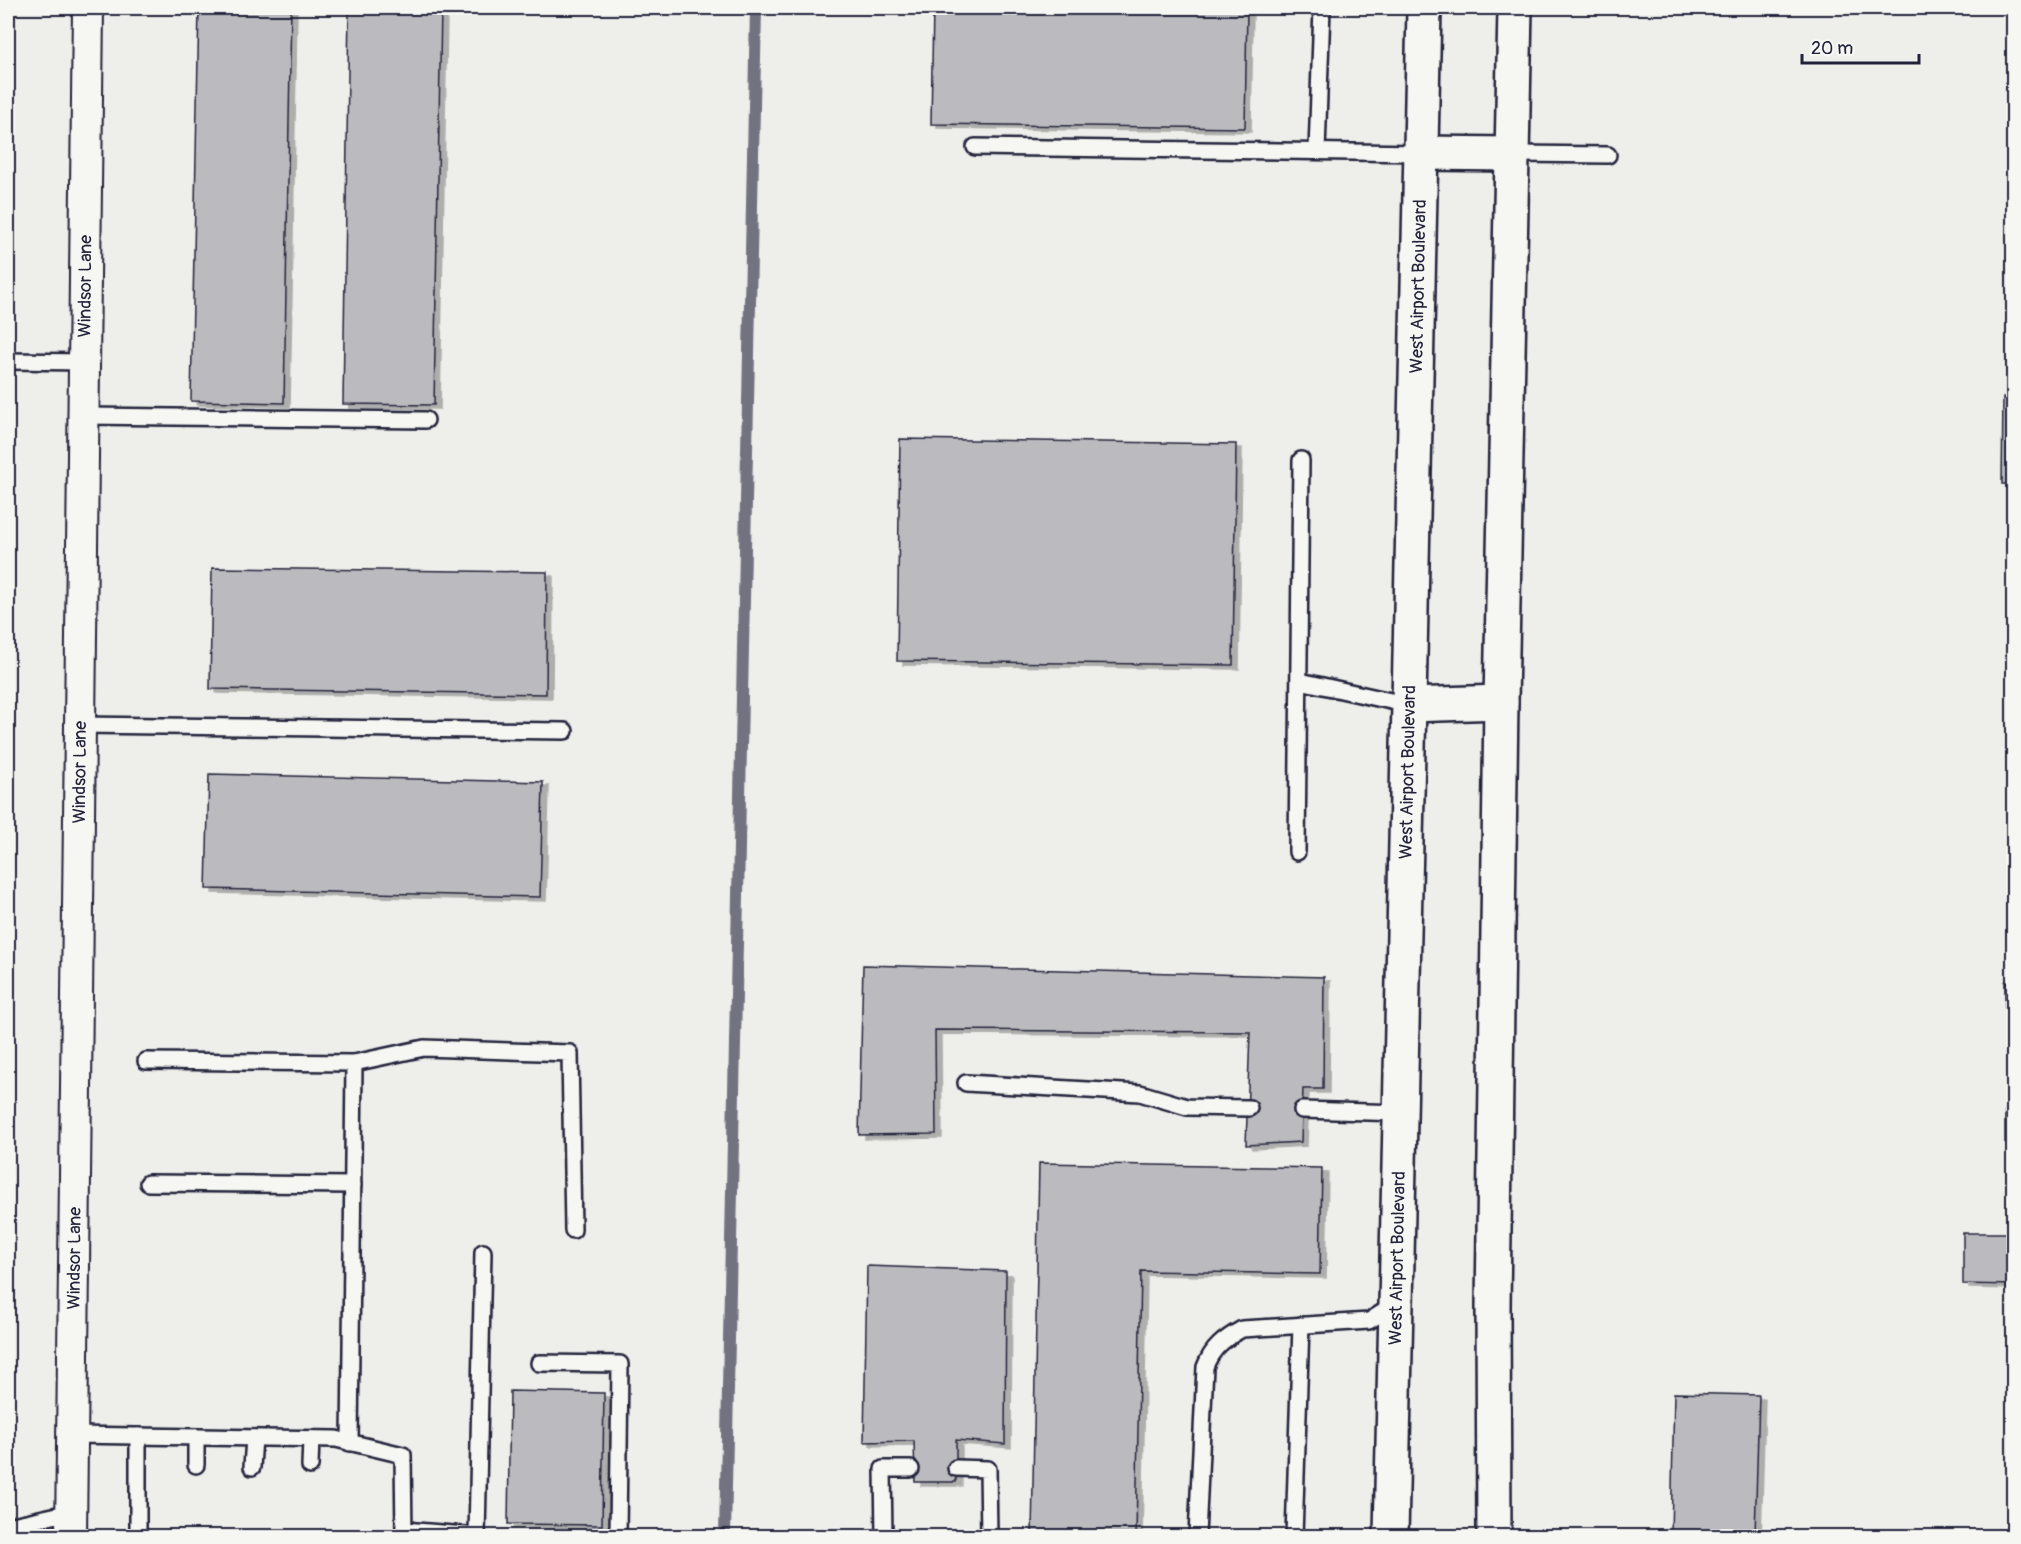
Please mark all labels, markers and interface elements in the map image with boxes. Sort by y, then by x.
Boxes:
scale bar [1802,27,1919,65]
text: 20 m [1811,37,1853,60]
street label: West Airport Boulevard [1405,199,1432,374]
street label: Windsor Lane [73,235,97,337]
street label: West Airport Boulevard [1395,685,1421,859]
street label: Windsor Lane [68,721,92,823]
street label: West Airport Boulevard [1384,1171,1411,1345]
street label: Windsor Lane [63,1206,87,1309]

